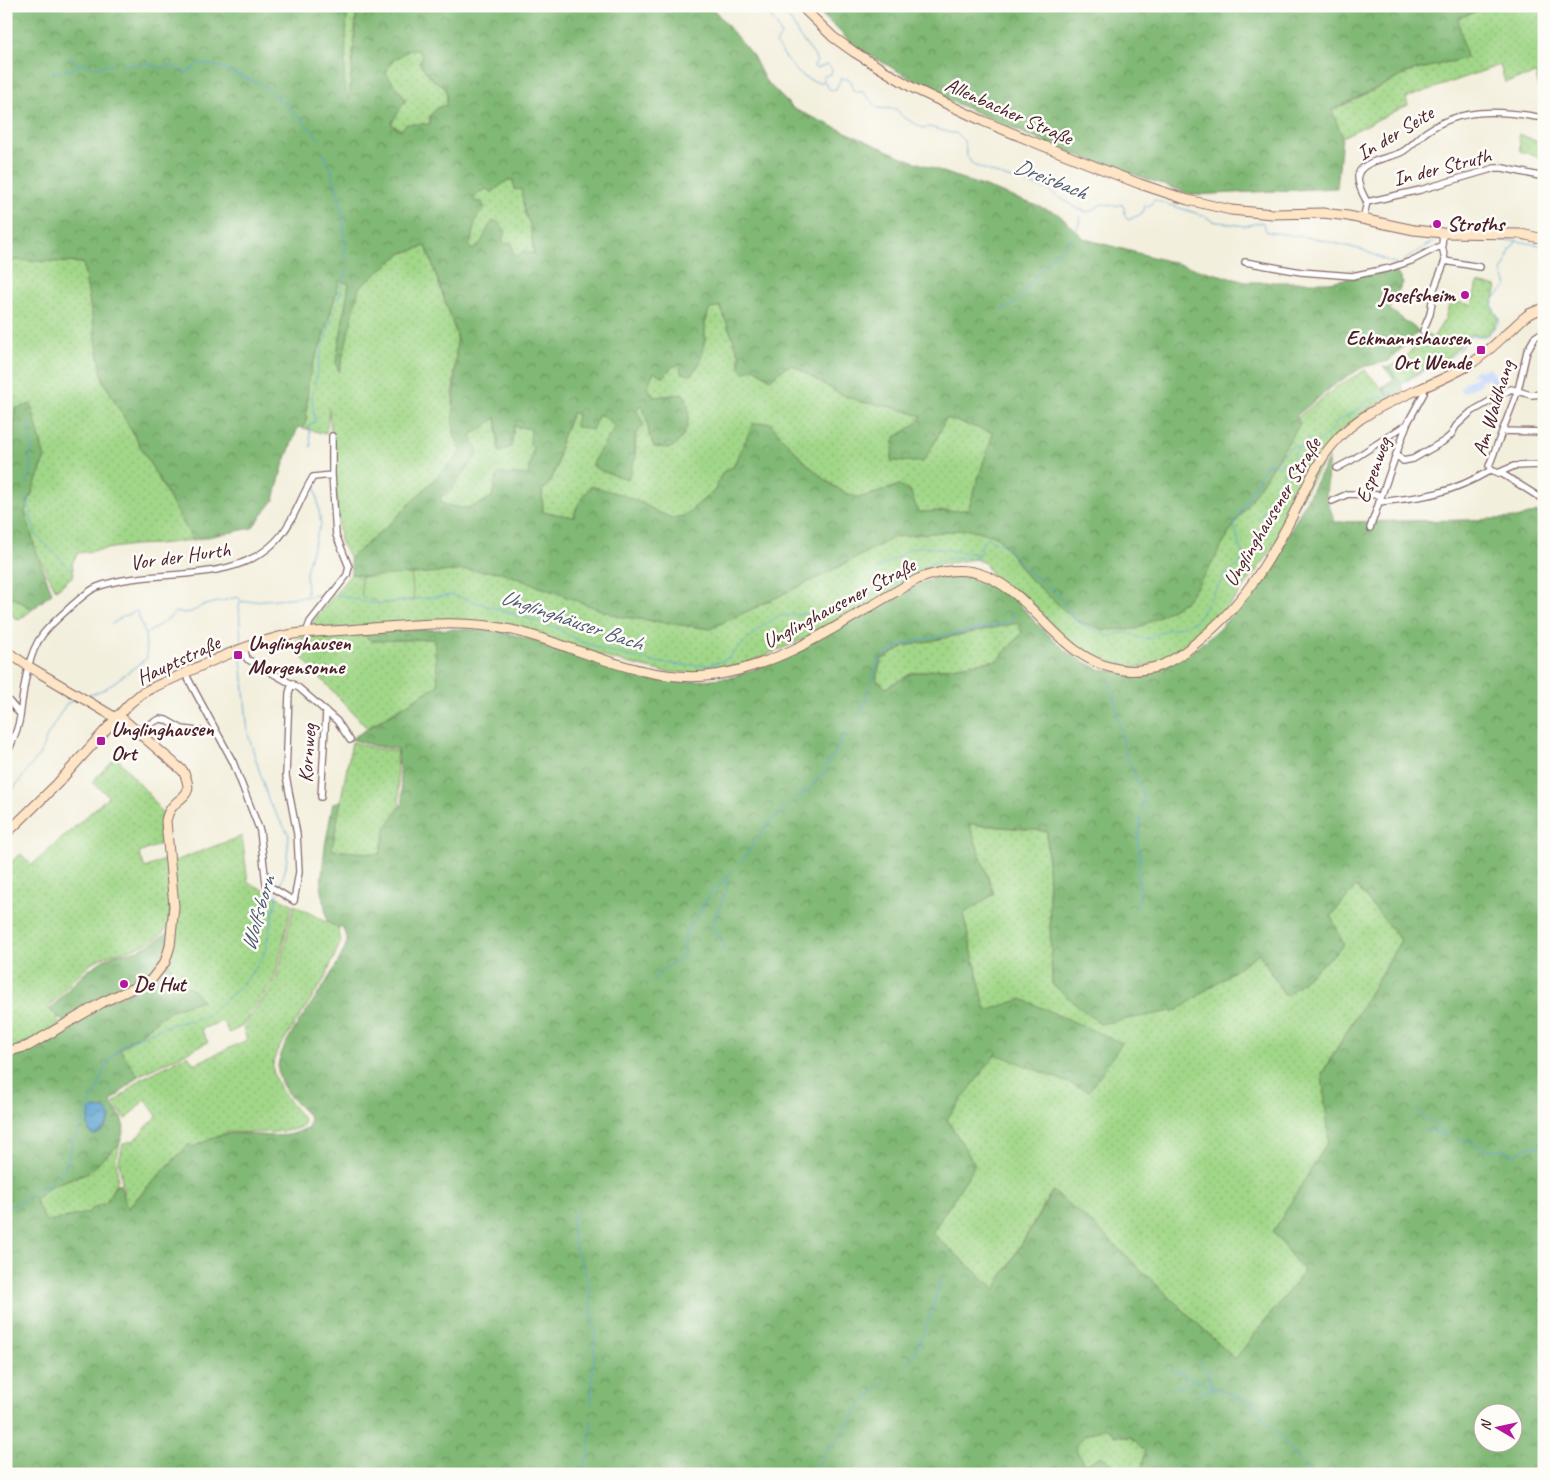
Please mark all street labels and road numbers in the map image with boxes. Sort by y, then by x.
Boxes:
street label: Allenbacher Straße [941,71,1079,152]
street label: In der Seite [1352,99,1440,166]
street label: In der Struth [1390,142,1495,192]
street label: Am Waldhang [1466,356,1520,459]
street label: Unglinghausener Straße [1217,431,1328,591]
street label: Espenweg [1349,432,1397,506]
street label: Vor der Hurth [128,536,232,576]
street label: Unglinghausener Straße [758,551,922,654]
street label: Hauptstraße [132,628,226,691]
street label: Kornweg [292,721,322,783]

